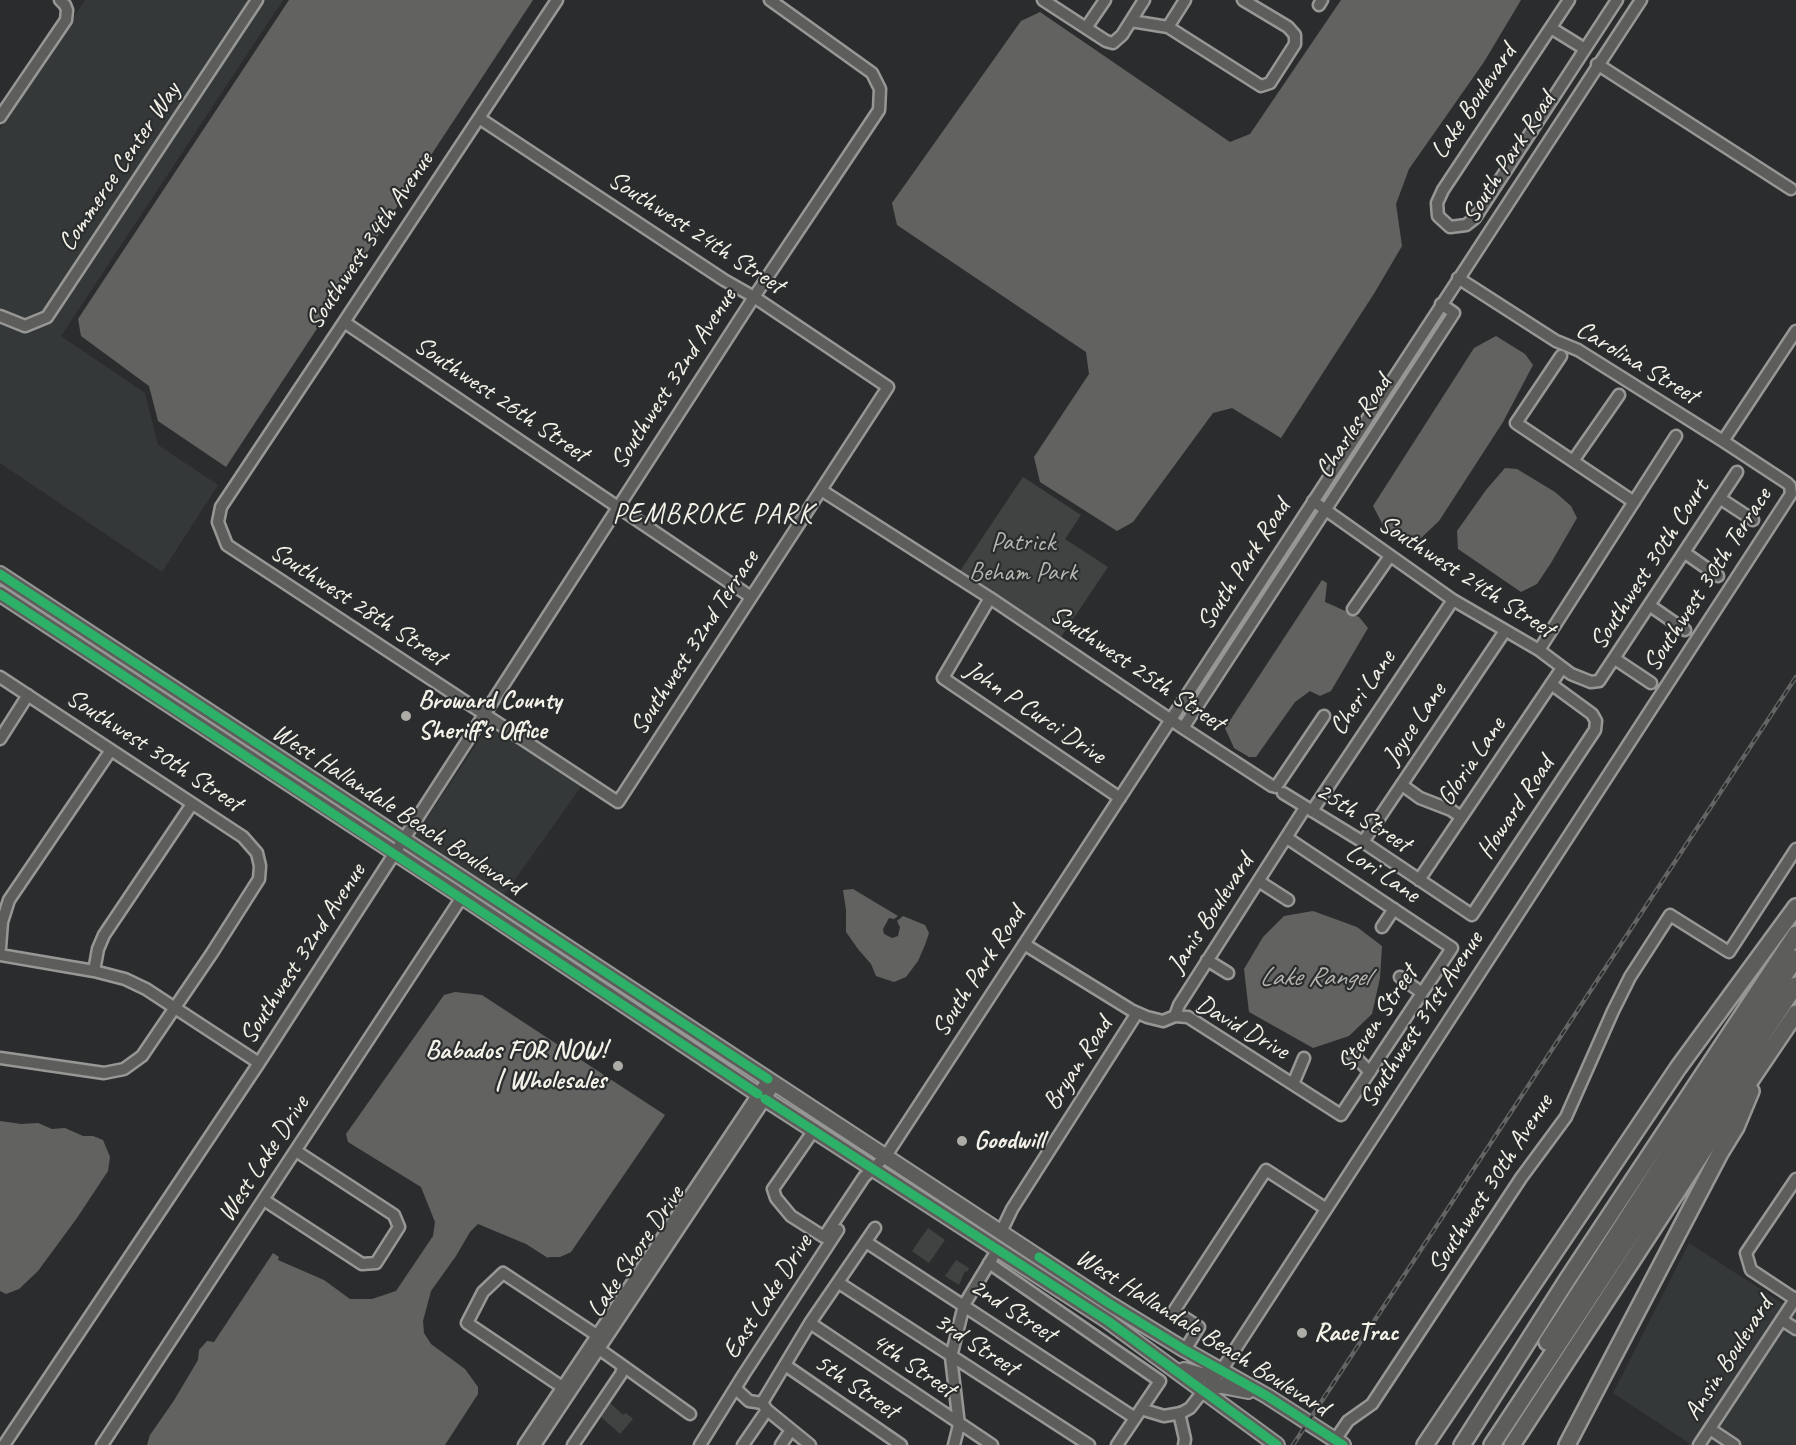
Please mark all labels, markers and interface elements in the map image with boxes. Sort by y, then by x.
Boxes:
street label: Lake Boulevard [1424,39,1524,165]
street label: Commerce Center Way [52,77,188,257]
street label: South Park Road [1455,87,1563,229]
street label: Southwest 34th Avenue [299,146,441,336]
street label: Southwest 24th Street [602,164,790,302]
street label: Southwest 32nd Avenue [604,283,744,475]
street label: Carolina Street [1570,314,1704,412]
street label: Southwest 26th Street [408,330,594,470]
street label: Charles Road [1309,370,1399,484]
street label: Southwest 30th Court [1583,474,1717,656]
street label: Southwest 30th Terrace [1637,482,1779,678]
street label: South Park Road [1190,494,1298,636]
district label: PEMBROKE PARK [614,498,812,532]
street label: Southwest 24th Street [1372,508,1560,646]
park label: Patrick Beham Park [969,527,1077,588]
street label: Southwest 28th Street [264,536,452,674]
street label: Southwest 32nd Terrace [624,545,766,741]
street label: Southwest 25th Street [1044,599,1230,739]
street label: Cheri Lane [1323,645,1403,741]
street label: John P Curci Drive [959,654,1111,772]
street label: Joyce Lane [1376,677,1454,771]
street label: Southwest 30th Street [60,682,248,820]
place label: Broward County Sheriff's Office [418,685,561,746]
marker: Broward County Sheriff's Office [399,709,413,723]
street label: Gloria Lane [1431,712,1513,812]
street label: West Hallandale Beach Boulevard [266,717,528,903]
street label: Howard Road [1470,751,1562,865]
street label: 25th Street [1310,776,1416,860]
street label: Lori Lane [1339,838,1425,910]
street label: Janis Boulevard [1161,849,1261,979]
street label: Southwest 32nd Avenue [233,858,373,1050]
street label: South Park Road [925,901,1033,1043]
street label: Southwest 31st Avenue [1353,926,1491,1114]
street label: Steven Street [1331,960,1425,1078]
water label: Lake Rangel [1259,962,1369,994]
street label: David Drive [1190,989,1294,1067]
street label: Bryan Road [1036,1012,1120,1116]
place label: Babados FOR NOW! | Wholesales [425,1035,606,1096]
marker: Babados FOR NOW! | Wholesales [611,1059,625,1073]
street label: Southwest 30th Avenue [1422,1089,1560,1279]
street label: West Lake Drive [212,1090,316,1228]
place label: Goodwill [974,1125,1044,1157]
marker: Goodwill [955,1134,969,1148]
street label: Lake Shore Drive [581,1180,691,1324]
street label: East Lake Drive [716,1229,820,1365]
street label: West Hallandale Beach Boulevard [1070,1242,1334,1424]
street label: 2nd Street [964,1272,1062,1350]
street label: Ansin Boulevard [1678,1291,1780,1427]
street label: 3rd Street [928,1306,1024,1384]
place label: RaceTrac [1314,1317,1398,1349]
street label: 4th Street [865,1326,961,1406]
marker: RaceTrac [1295,1326,1309,1340]
street label: 5th Street [808,1347,904,1427]

